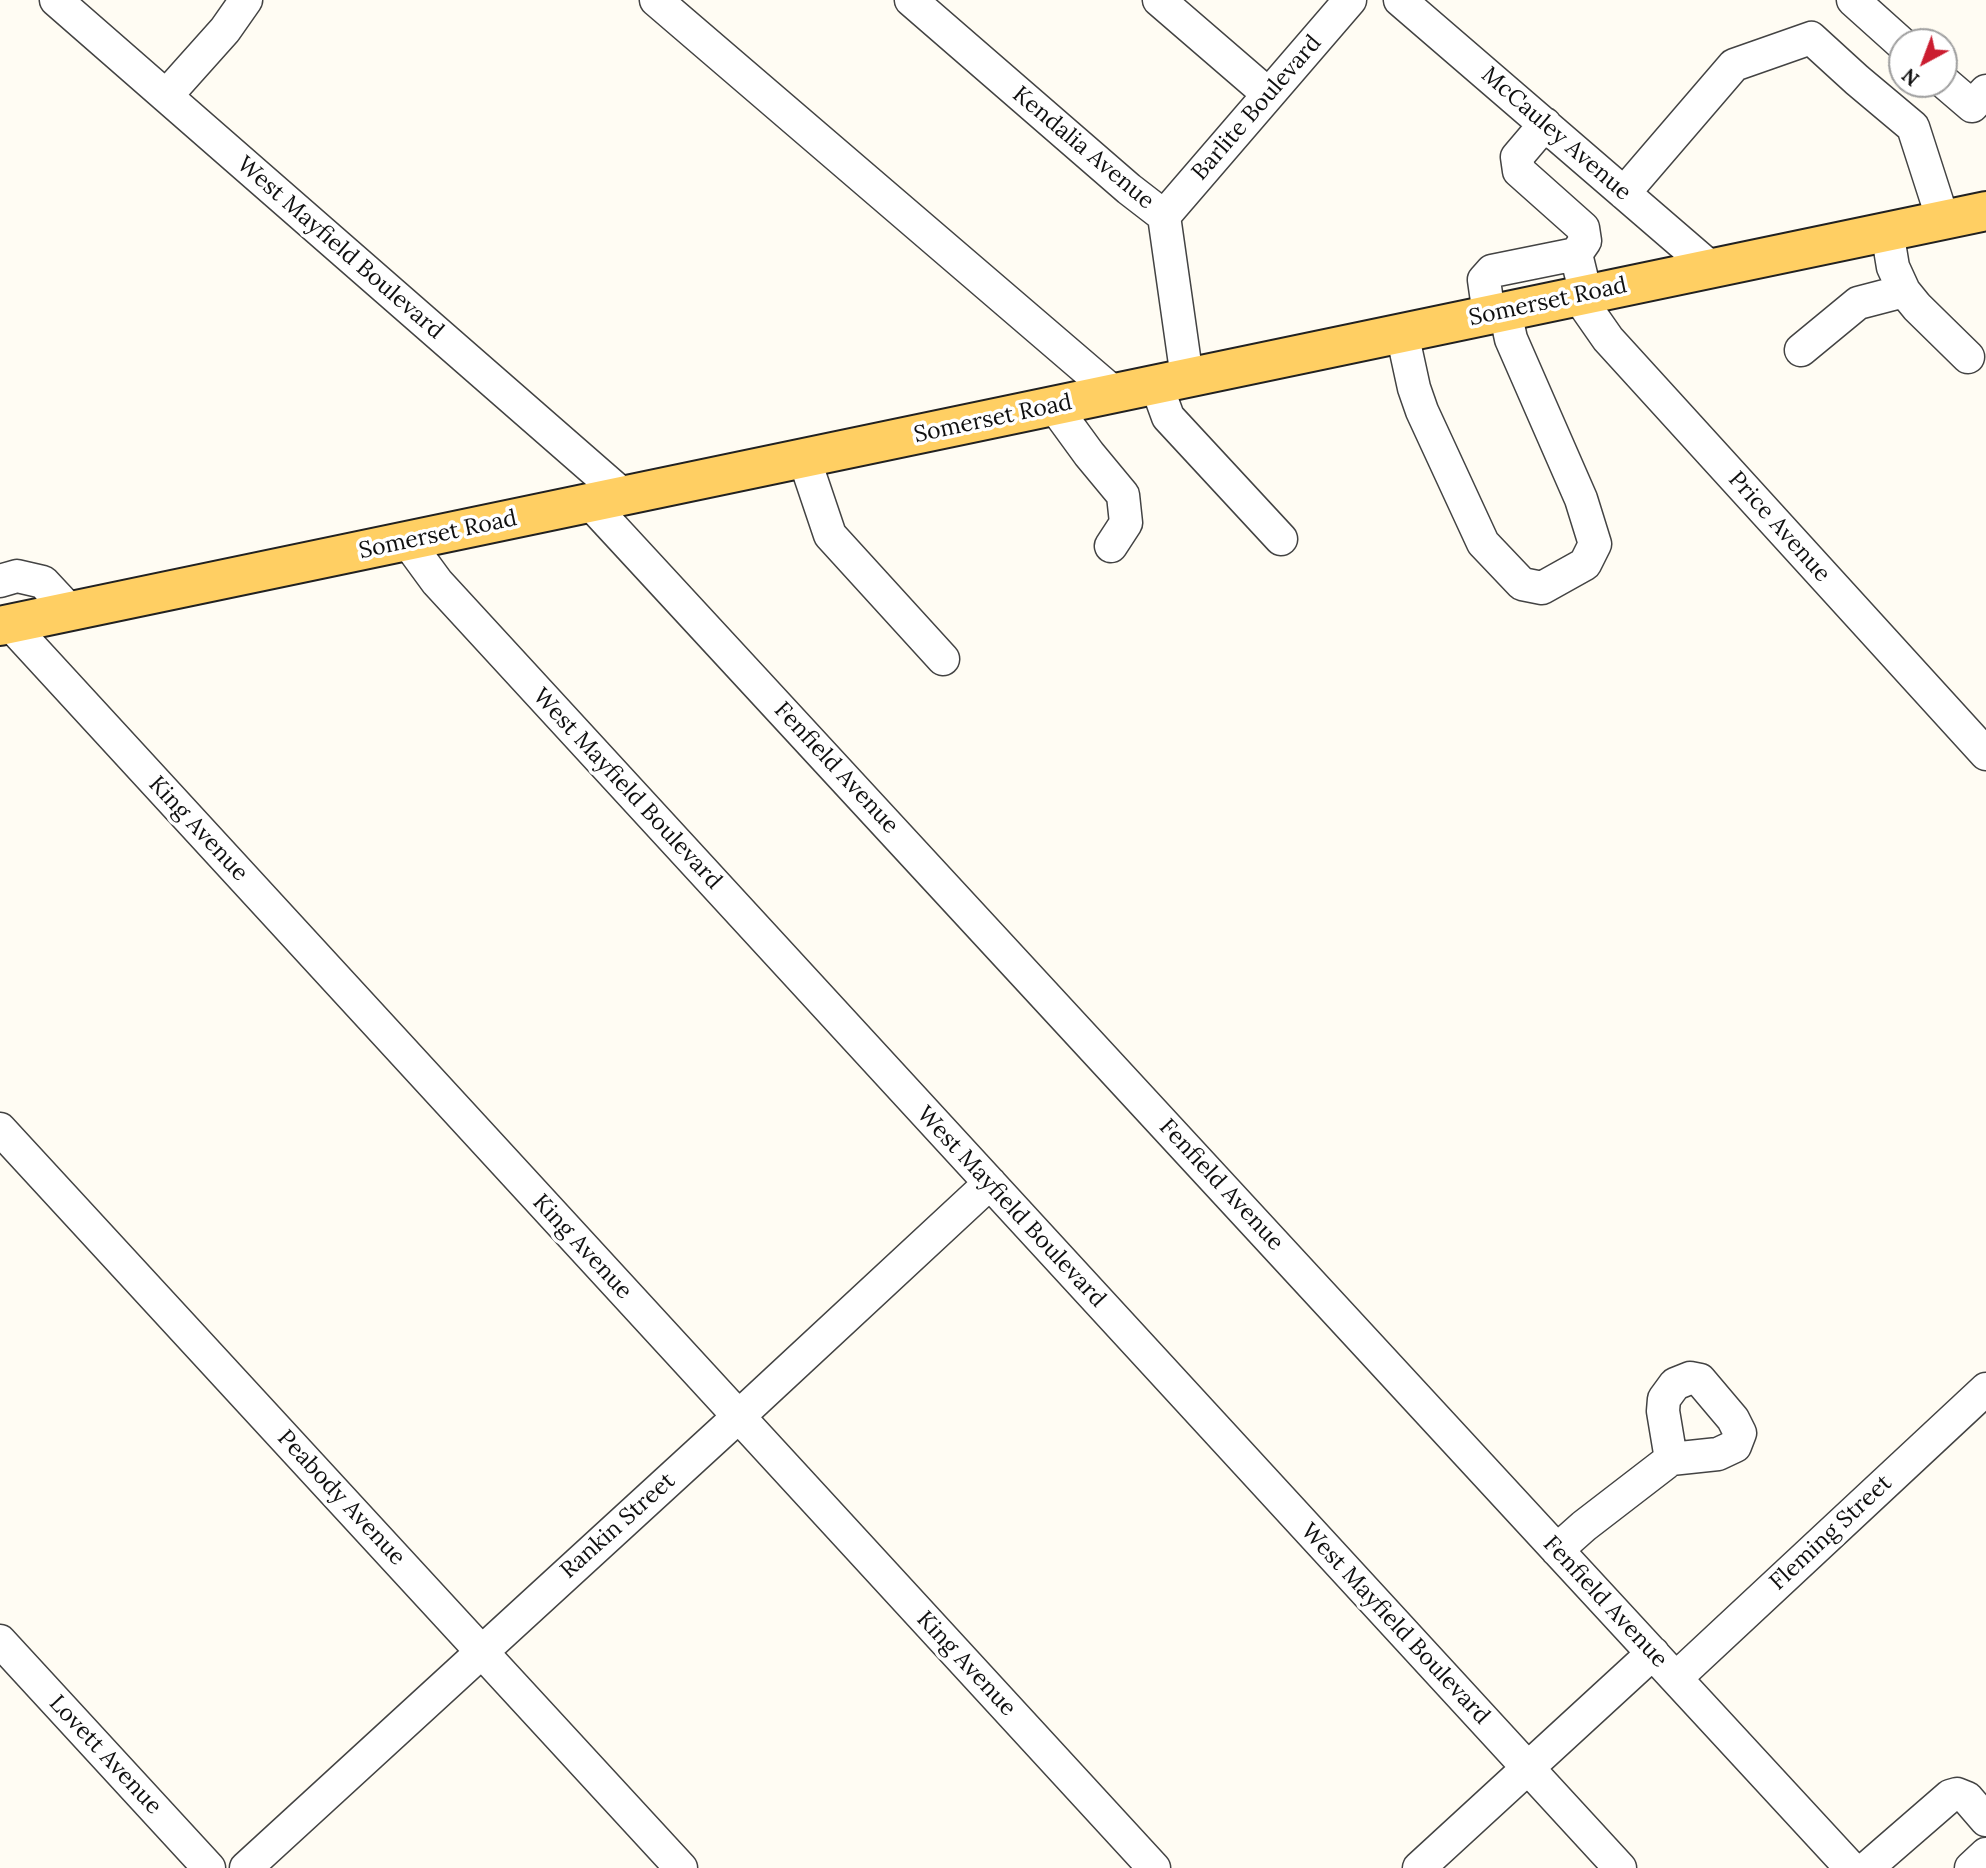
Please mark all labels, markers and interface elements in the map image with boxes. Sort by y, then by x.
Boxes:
north arrow [1888,28,1958,98]
street label: Barlite Boulevard [1186,30,1328,186]
street label: McCauley Avenue [1475,61,1637,207]
text: N [1897,63,1924,91]
street label: Kendalia Avenue [1007,81,1159,215]
street label: West Mayfield Boulevard [231,151,449,345]
street label: Somerset Road [1467,272,1629,332]
street label: Somerset Road [912,389,1074,449]
street label: Price Avenue [1722,466,1836,588]
street label: Somerset Road [357,505,519,565]
street label: West Mayfield Boulevard [527,683,727,895]
street label: Fenfield Avenue [768,697,904,839]
street label: King Avenue [143,771,253,887]
street label: West Mayfield Boulevard [911,1101,1111,1313]
street label: Fenfield Avenue [1153,1114,1289,1256]
street label: King Avenue [527,1189,637,1305]
street label: Peabody Avenue [271,1425,411,1571]
street label: Rankin Street [555,1467,681,1585]
street label: Fleming Street [1764,1470,1898,1596]
street label: West Mayfield Boulevard [1295,1518,1495,1730]
street label: Fenfield Avenue [1537,1531,1673,1673]
street label: King Avenue [911,1606,1021,1722]
street label: Lovett Avenue [43,1690,167,1820]

